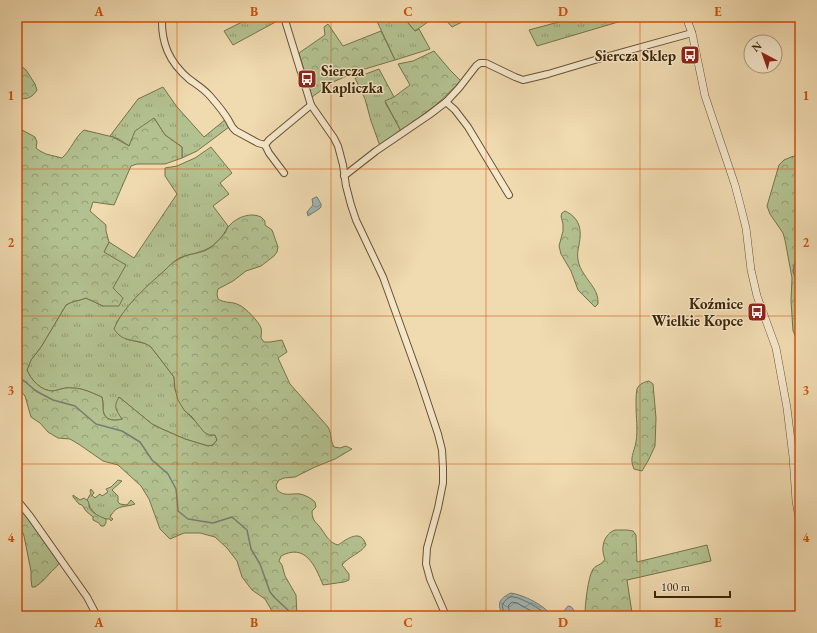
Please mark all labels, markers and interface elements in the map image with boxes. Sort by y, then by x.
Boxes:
text: A [93,3,104,20]
text: B [250,3,258,20]
text: C [403,3,413,20]
text: D [558,3,568,20]
text: E [714,3,722,20]
north arrow [743,34,783,74]
text: N [748,38,764,55]
bus stop icon: Siercza Sklep [679,44,701,66]
place label: Siercza Sklep [595,46,676,65]
place label: Siercza Kapliczka [321,61,384,97]
bus stop icon: Siercza Kapliczka [296,68,318,90]
text: 1 [8,87,15,104]
text: 1 [803,87,810,104]
text: 2 [8,234,15,251]
text: 2 [803,234,810,251]
place label: Koźmice Wielkie Kopce [651,294,743,330]
bus stop icon: Koźmice Wielkie Kopce [746,301,768,323]
text: 3 [8,382,15,399]
text: 3 [803,382,810,399]
text: 4 [8,529,15,546]
text: 4 [803,529,810,546]
scale bar [655,573,730,599]
text: 100 m [661,579,691,595]
text: A [93,614,104,631]
text: B [250,614,258,631]
text: C [403,614,413,631]
text: D [558,614,568,631]
text: E [714,614,722,631]

